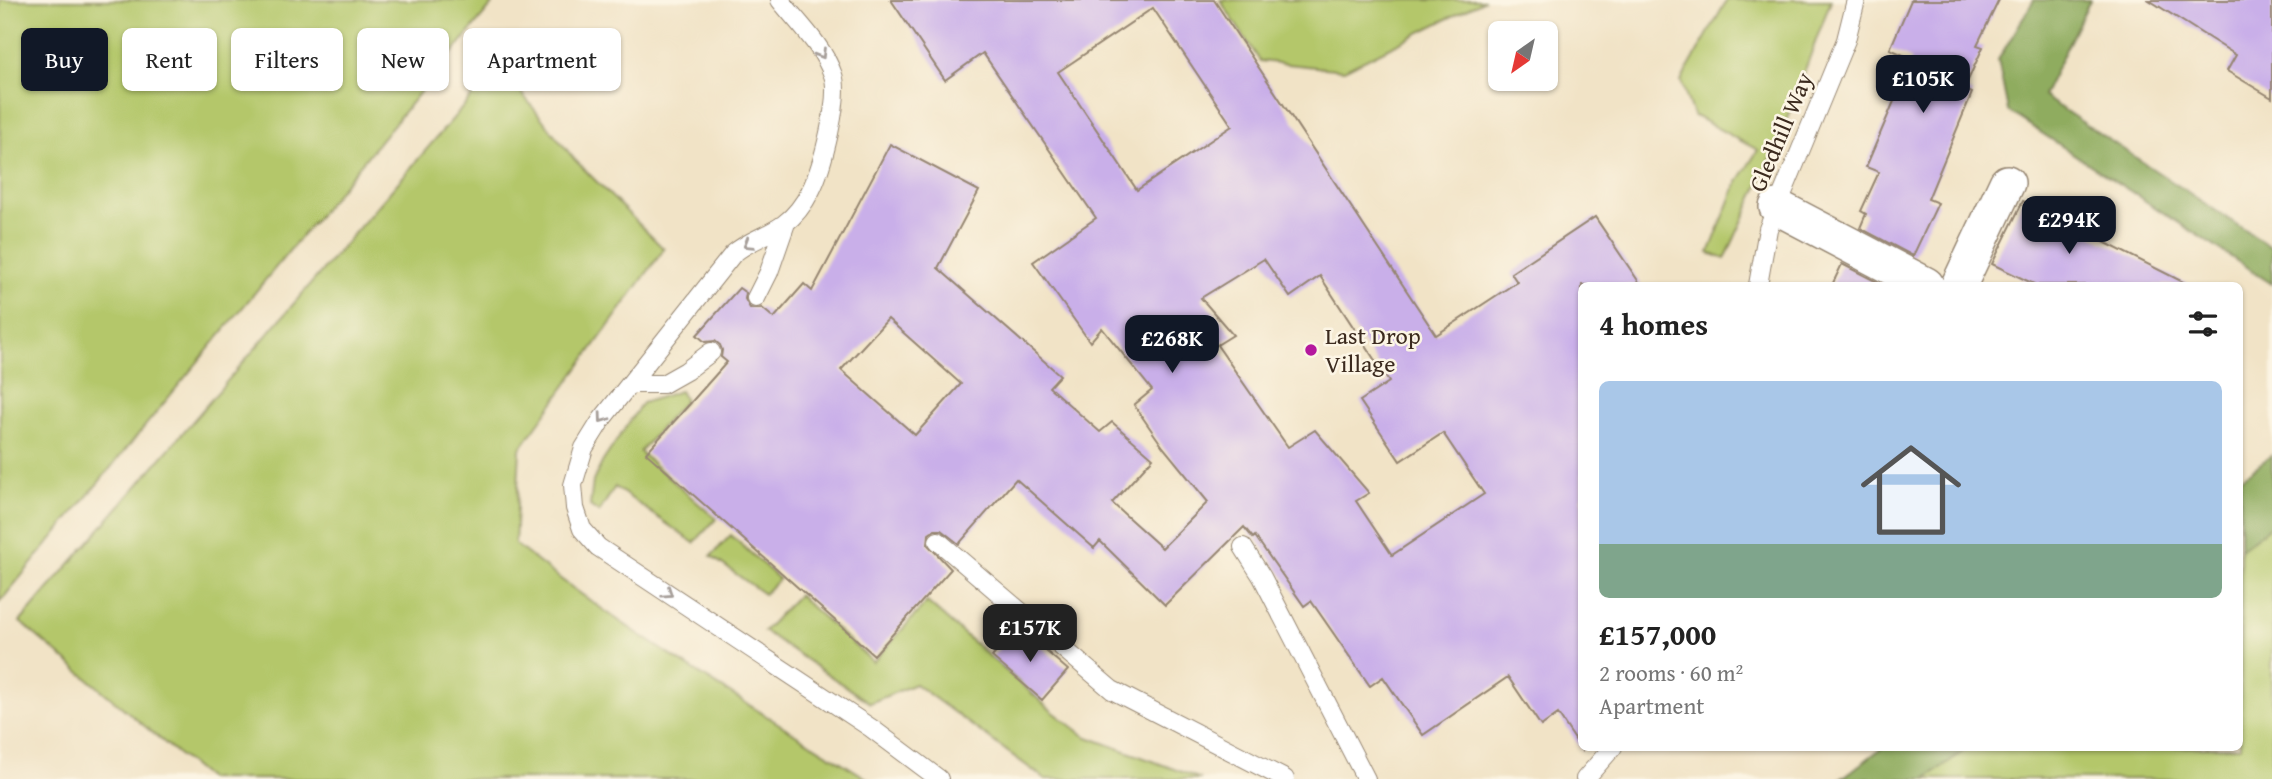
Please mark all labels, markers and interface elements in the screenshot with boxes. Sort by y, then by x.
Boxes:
north arrow [1488,21,1558,91]
map controls [1488,21,1558,91]
chip: Buy [21,28,108,91]
chip: Rent [122,28,217,91]
chip: Filters [231,28,343,91]
chip: New [357,28,449,91]
chip: Apartment [463,28,621,91]
one-way arrow [813,47,826,60]
pin: £105K [1874,55,1972,115]
text: £105K [1892,61,1954,94]
street label: Gledhill Way [1740,67,1821,197]
pin: £294K [2020,196,2118,256]
text: £294K [2038,202,2100,235]
one-way arrow [743,235,756,248]
text: 4 homes [1599,302,1708,346]
icon: filters [2184,305,2222,343]
pin: £268K [1123,316,1221,375]
place label: Last Drop Village [1325,318,1421,381]
text: £268K [1141,321,1203,354]
marker: Last Drop Village [1303,342,1319,358]
one-way arrow [599,410,611,423]
icon: home [1848,427,1974,553]
one-way arrow [660,585,673,597]
pin: £157K [981,604,1079,664]
text: £157K [999,610,1061,643]
text: £157,000 [1599,612,1716,656]
text: 2 rooms · 60 m² [1599,656,1743,689]
text: Apartment [1599,689,1704,722]

